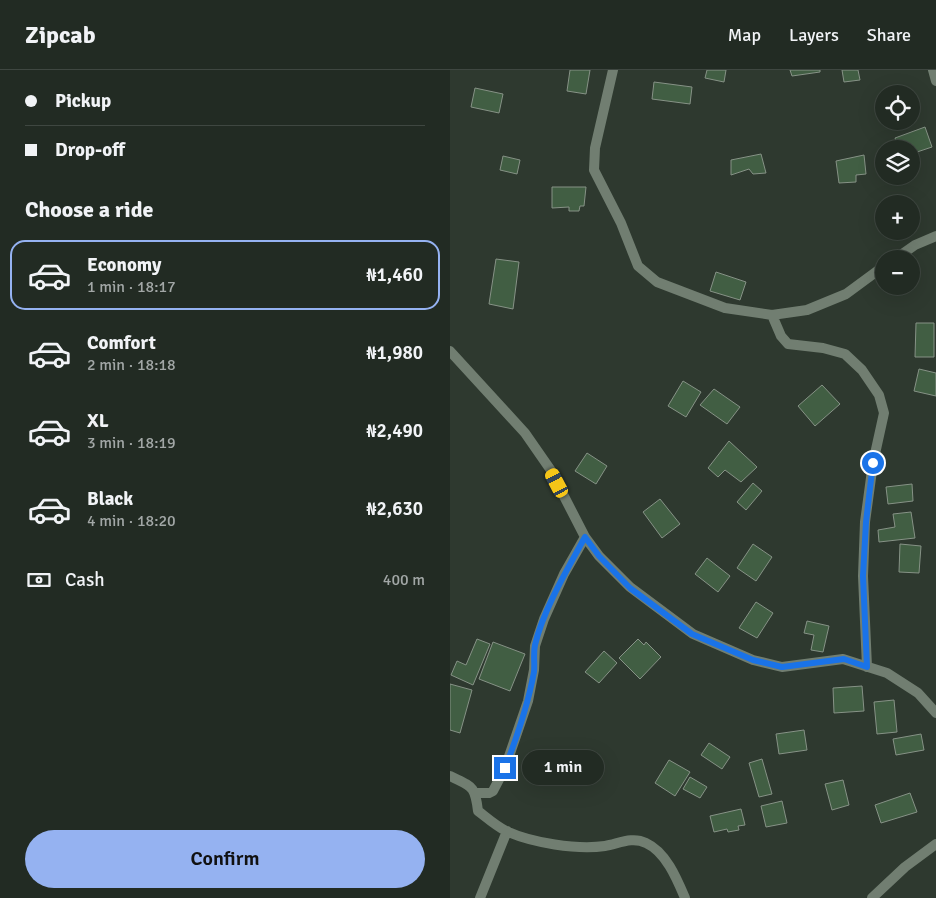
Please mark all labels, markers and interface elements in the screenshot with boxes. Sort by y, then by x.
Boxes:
text: Zipcab [25,20,96,50]
text: Map [728,24,761,46]
text: Layers [789,24,839,46]
text: Share [867,24,911,46]
map controls [875,85,920,295]
button: locate [875,85,920,130]
text: Pickup [55,89,111,113]
text: Drop-off [55,138,125,162]
button: layers [875,140,920,185]
button: + [875,195,920,240]
text: Choose a ride [25,196,153,223]
button: − [875,250,920,295]
icon: car [27,253,72,298]
text: Economy [87,253,161,277]
text: ₦1,460 [366,263,423,287]
text: 1 min · 18:17 [87,277,176,297]
icon: car [27,331,72,376]
text: Comfort [87,331,156,355]
text: ₦1,980 [366,341,423,365]
text: 2 min · 18:18 [87,355,176,375]
icon: car [27,409,72,454]
text: XL [87,409,109,433]
text: ₦2,490 [366,419,423,443]
text: 3 min · 18:19 [87,433,176,453]
route start [862,452,884,474]
car [543,466,570,500]
icon: car [27,487,72,532]
text: Black [87,487,133,511]
text: ₦2,630 [366,497,423,521]
text: 4 min · 18:20 [87,511,176,531]
icon: cash [25,566,53,594]
text: Cash [65,568,105,592]
text: 400 m [383,570,425,590]
callout: 1 min [522,750,605,786]
route end [494,757,516,779]
text: 1 min [544,757,582,777]
button: Confirm [25,830,425,888]

